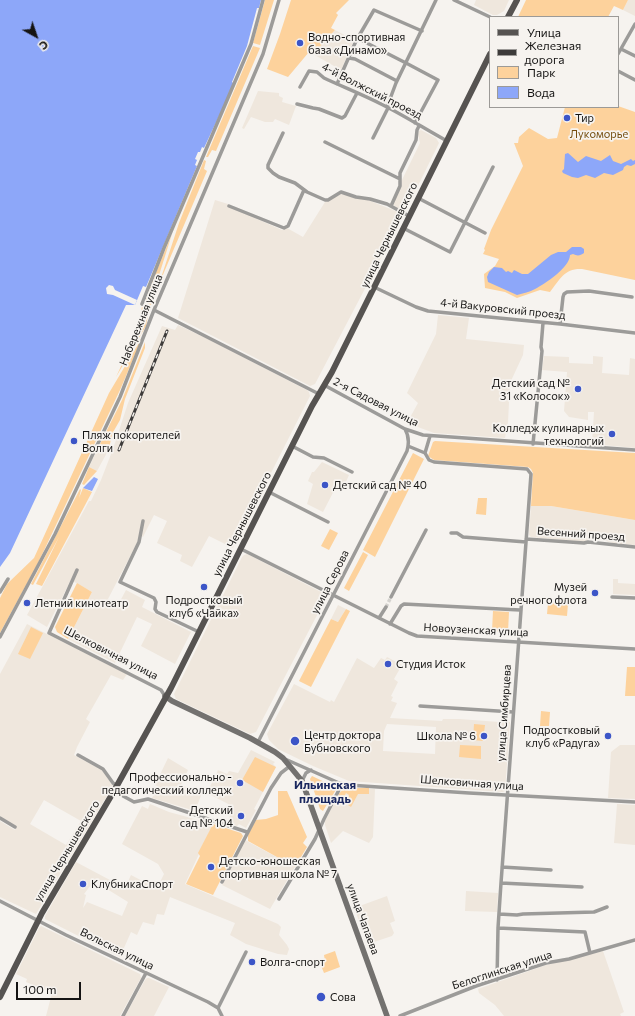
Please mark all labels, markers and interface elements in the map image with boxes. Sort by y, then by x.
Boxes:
north arrow [16,16,56,56]
legend [489,16,619,108]
text: Улица [527,25,561,39]
place label: Водно-спортивная база «Динамо» [308,30,405,56]
text: С [37,38,51,53]
marker: Водно-спортивная база «Динамо» [295,38,305,48]
text: Железная дорога [525,38,581,66]
street label: 4-й Волжский проезд [320,60,424,122]
text: Парк [527,65,556,79]
text: Вода [527,85,555,99]
place label: Тир [575,111,594,125]
marker: Тир [562,113,572,123]
park label: Лукоморье [570,127,628,141]
street label: улица Чернышевского [358,180,420,290]
street label: Набережная улица [117,272,165,368]
street label: 4-й Вакуровский проезд [440,296,566,322]
street label: 2-я Садовая улица [331,375,421,429]
place label: Детский сад № 31 «Колосок» [492,376,570,402]
marker: Детский сад № 31 «Колосок» [573,384,583,394]
place label: Колледж кулинарных технологий [492,421,604,447]
place label: Пляж покорителей Волги [82,428,180,454]
marker: Колледж кулинарных технологий [607,429,617,439]
marker: Пляж покорителей Волги [69,436,79,446]
street label: улица Чернышевского [210,469,274,579]
place label: Детский сад № 40 [333,478,427,492]
marker: Детский сад № 40 [320,480,330,490]
street label: Весенний проезд [537,524,625,544]
street label: улица Серова [308,548,352,616]
place label: Музей речного флота [510,580,587,606]
marker: Подростковый клуб «Чайка» [199,582,209,592]
marker: Музей речного флота [590,588,600,598]
place label: Подростковый клуб «Чайка» [165,593,243,619]
place label: Летний кинотеатр [35,596,128,610]
marker: Летний кинотеатр [22,598,32,608]
street label: Новоузенская улица [423,621,529,639]
street label: Шелковичная улица [62,624,160,682]
place label: Студия Исток [396,657,466,671]
marker: Студия Исток [383,659,393,669]
street label: улица Симбирцева [494,664,514,762]
place label: Подростковый клуб «Радуга» [523,723,600,749]
place label: Центр доктора Бубновского [304,728,381,754]
place label: Школа № 6 [417,729,476,743]
marker: Школа № 6 [479,731,489,741]
marker: Подростковый клуб «Радуга» [603,731,613,741]
marker: Центр доктора Бубновского [289,735,301,747]
place label: Профессионально - педагогический колледж [102,770,232,796]
street label: Шелковичная улица [420,773,524,793]
marker: Профессионально - педагогический колледж [235,778,245,788]
district label: Ильинская площадь [294,778,356,806]
street label: улица Чернышевского [32,798,102,904]
place label: Детский сад № 104 [180,803,233,829]
marker: Детский сад № 104 [236,811,246,821]
place label: Детско-юношеская спортивная школа № 7 [219,854,337,880]
marker: Детско-юношеская спортивная школа № 7 [206,862,216,872]
place label: КлубникаСпорт [91,877,173,891]
marker: КлубникаСпорт [78,879,88,889]
street label: улица Чапаева [344,882,382,956]
street label: Вольская улица [78,925,156,973]
street label: Белоглинская улица [450,948,554,992]
place label: Волга-спорт [260,955,325,969]
marker: Волга-спорт [247,957,257,967]
scale bar [18,974,83,1000]
text: 100 m [23,982,57,996]
place label: Сова [330,990,356,1004]
marker: Сова [315,991,327,1003]

